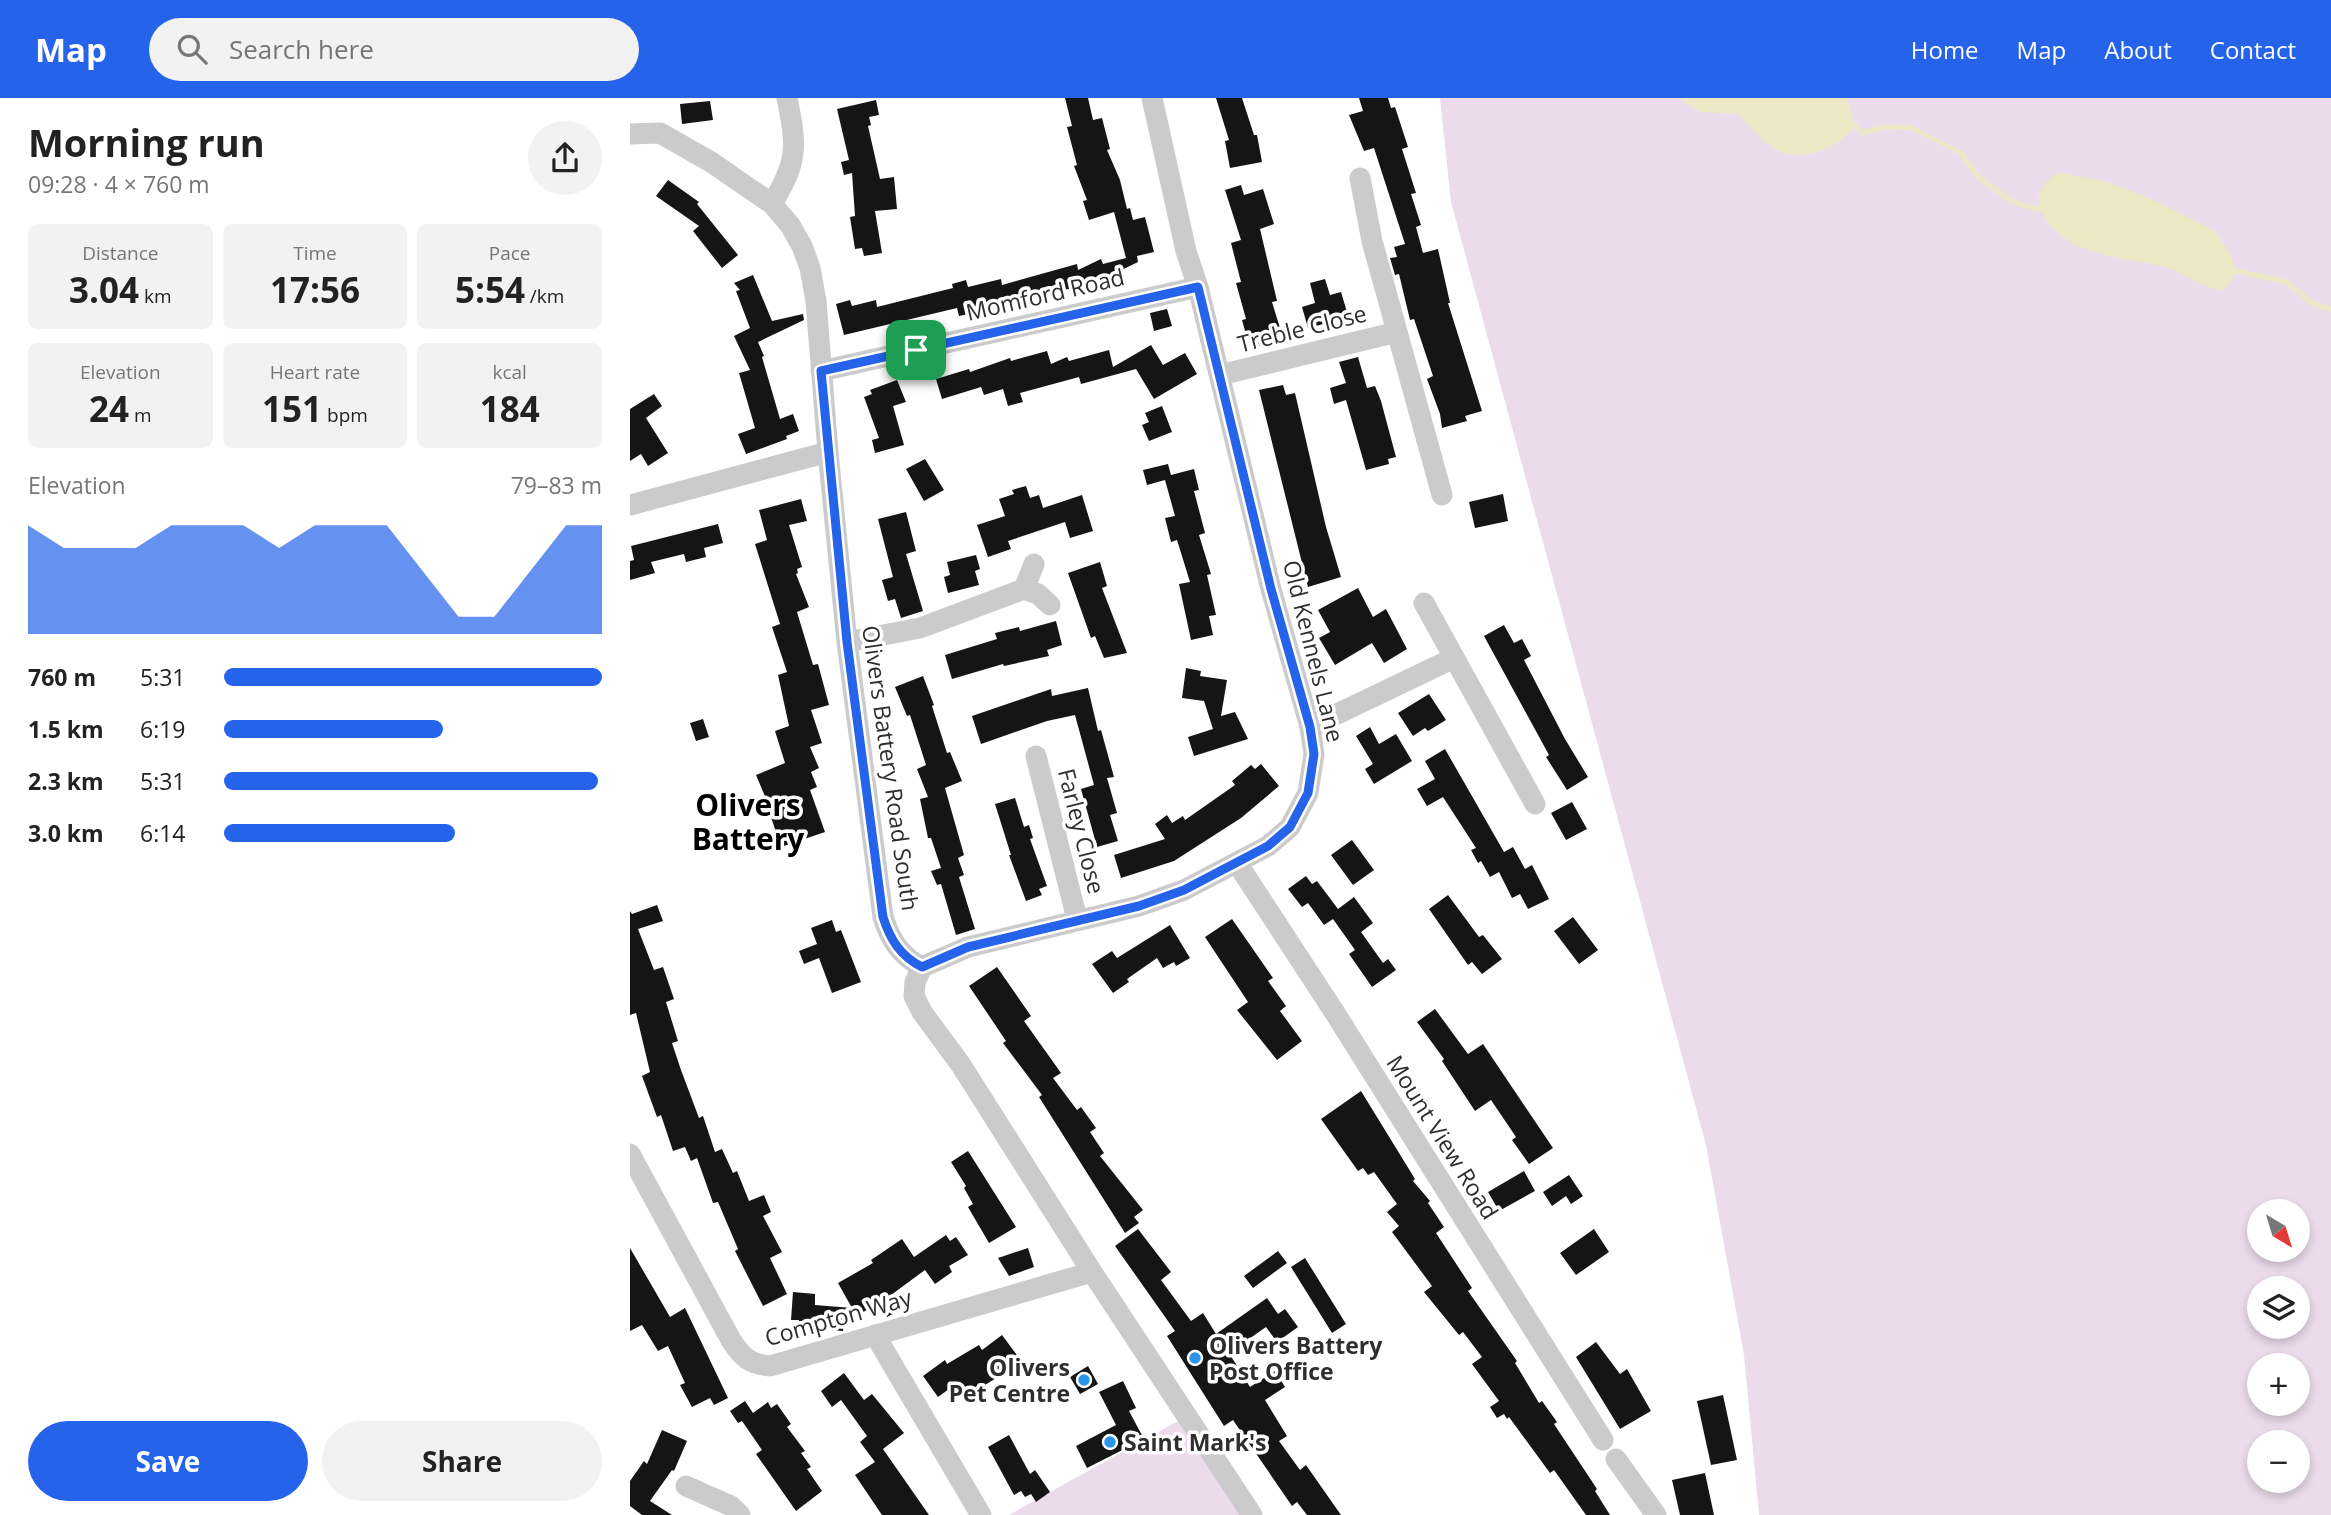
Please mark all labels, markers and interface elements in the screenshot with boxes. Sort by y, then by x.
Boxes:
search box [149,18,639,81]
text: Map [35,27,107,72]
icon: search [173,30,211,68]
text: Search here [229,31,374,67]
text: Home [1911,33,1979,66]
text: Map [2017,33,2066,66]
text: About [2104,33,2172,66]
text: Contact [2210,33,2296,66]
text: Morning run [28,116,265,168]
button: share [528,121,602,195]
text: 09:28 · 4 × 760 m [28,168,210,200]
text: Distance [82,240,159,266]
text: Time [293,240,337,266]
text: Pace [489,240,531,266]
street label: Momford Road [963,260,1127,328]
text: 3.04 [69,266,139,313]
text: 17:56 [270,266,360,313]
text: 5:54 [455,266,525,313]
text: km [139,283,172,309]
text: /km [525,283,564,309]
street label: Treble Close [1234,297,1370,359]
pin [886,320,946,380]
icon: arrive [897,331,935,369]
text: Elevation [80,359,161,385]
text: Heart rate [270,359,360,385]
text: kcal [492,359,527,385]
text: 24 [89,385,129,432]
text: 151 [262,385,322,432]
text: 184 [480,385,540,432]
text: m [129,402,152,428]
text: bpm [322,402,368,428]
text: Elevation [28,469,126,501]
text: 79–83 m [511,469,602,501]
street label: Old Kennels Lane [1276,557,1352,745]
street label: Olivers Battery Road South [855,623,927,913]
text: 760 m [28,661,96,693]
text: 5:31 [140,661,186,693]
text: 1.5 km [28,713,104,745]
text: 6:19 [140,713,186,745]
text: 2.3 km [28,765,104,797]
text: 5:31 [140,765,186,797]
street label: Farley Close [1051,765,1113,897]
district label: Olivers Battery [692,784,805,859]
text: 3.0 km [28,817,104,849]
text: 6:14 [140,817,186,849]
street label: Mount View Road [1380,1049,1506,1225]
north arrow [2247,1199,2310,1262]
map controls [2247,1199,2310,1493]
button: layers [2247,1276,2310,1339]
street label: Compton Way [761,1281,916,1353]
place label: Olivers Battery Post Office [1209,1329,1383,1387]
marker: Olivers Battery Post Office [1187,1350,1203,1366]
place label: Olivers Pet Centre [949,1351,1070,1409]
button: + [2247,1353,2310,1416]
marker: Olivers Pet Centre [1076,1372,1092,1388]
button: Save [28,1421,308,1501]
button: Share [322,1421,602,1501]
place label: Saint Mark's [1124,1426,1267,1458]
button: − [2247,1430,2310,1493]
marker: Saint Mark's [1102,1434,1118,1450]

